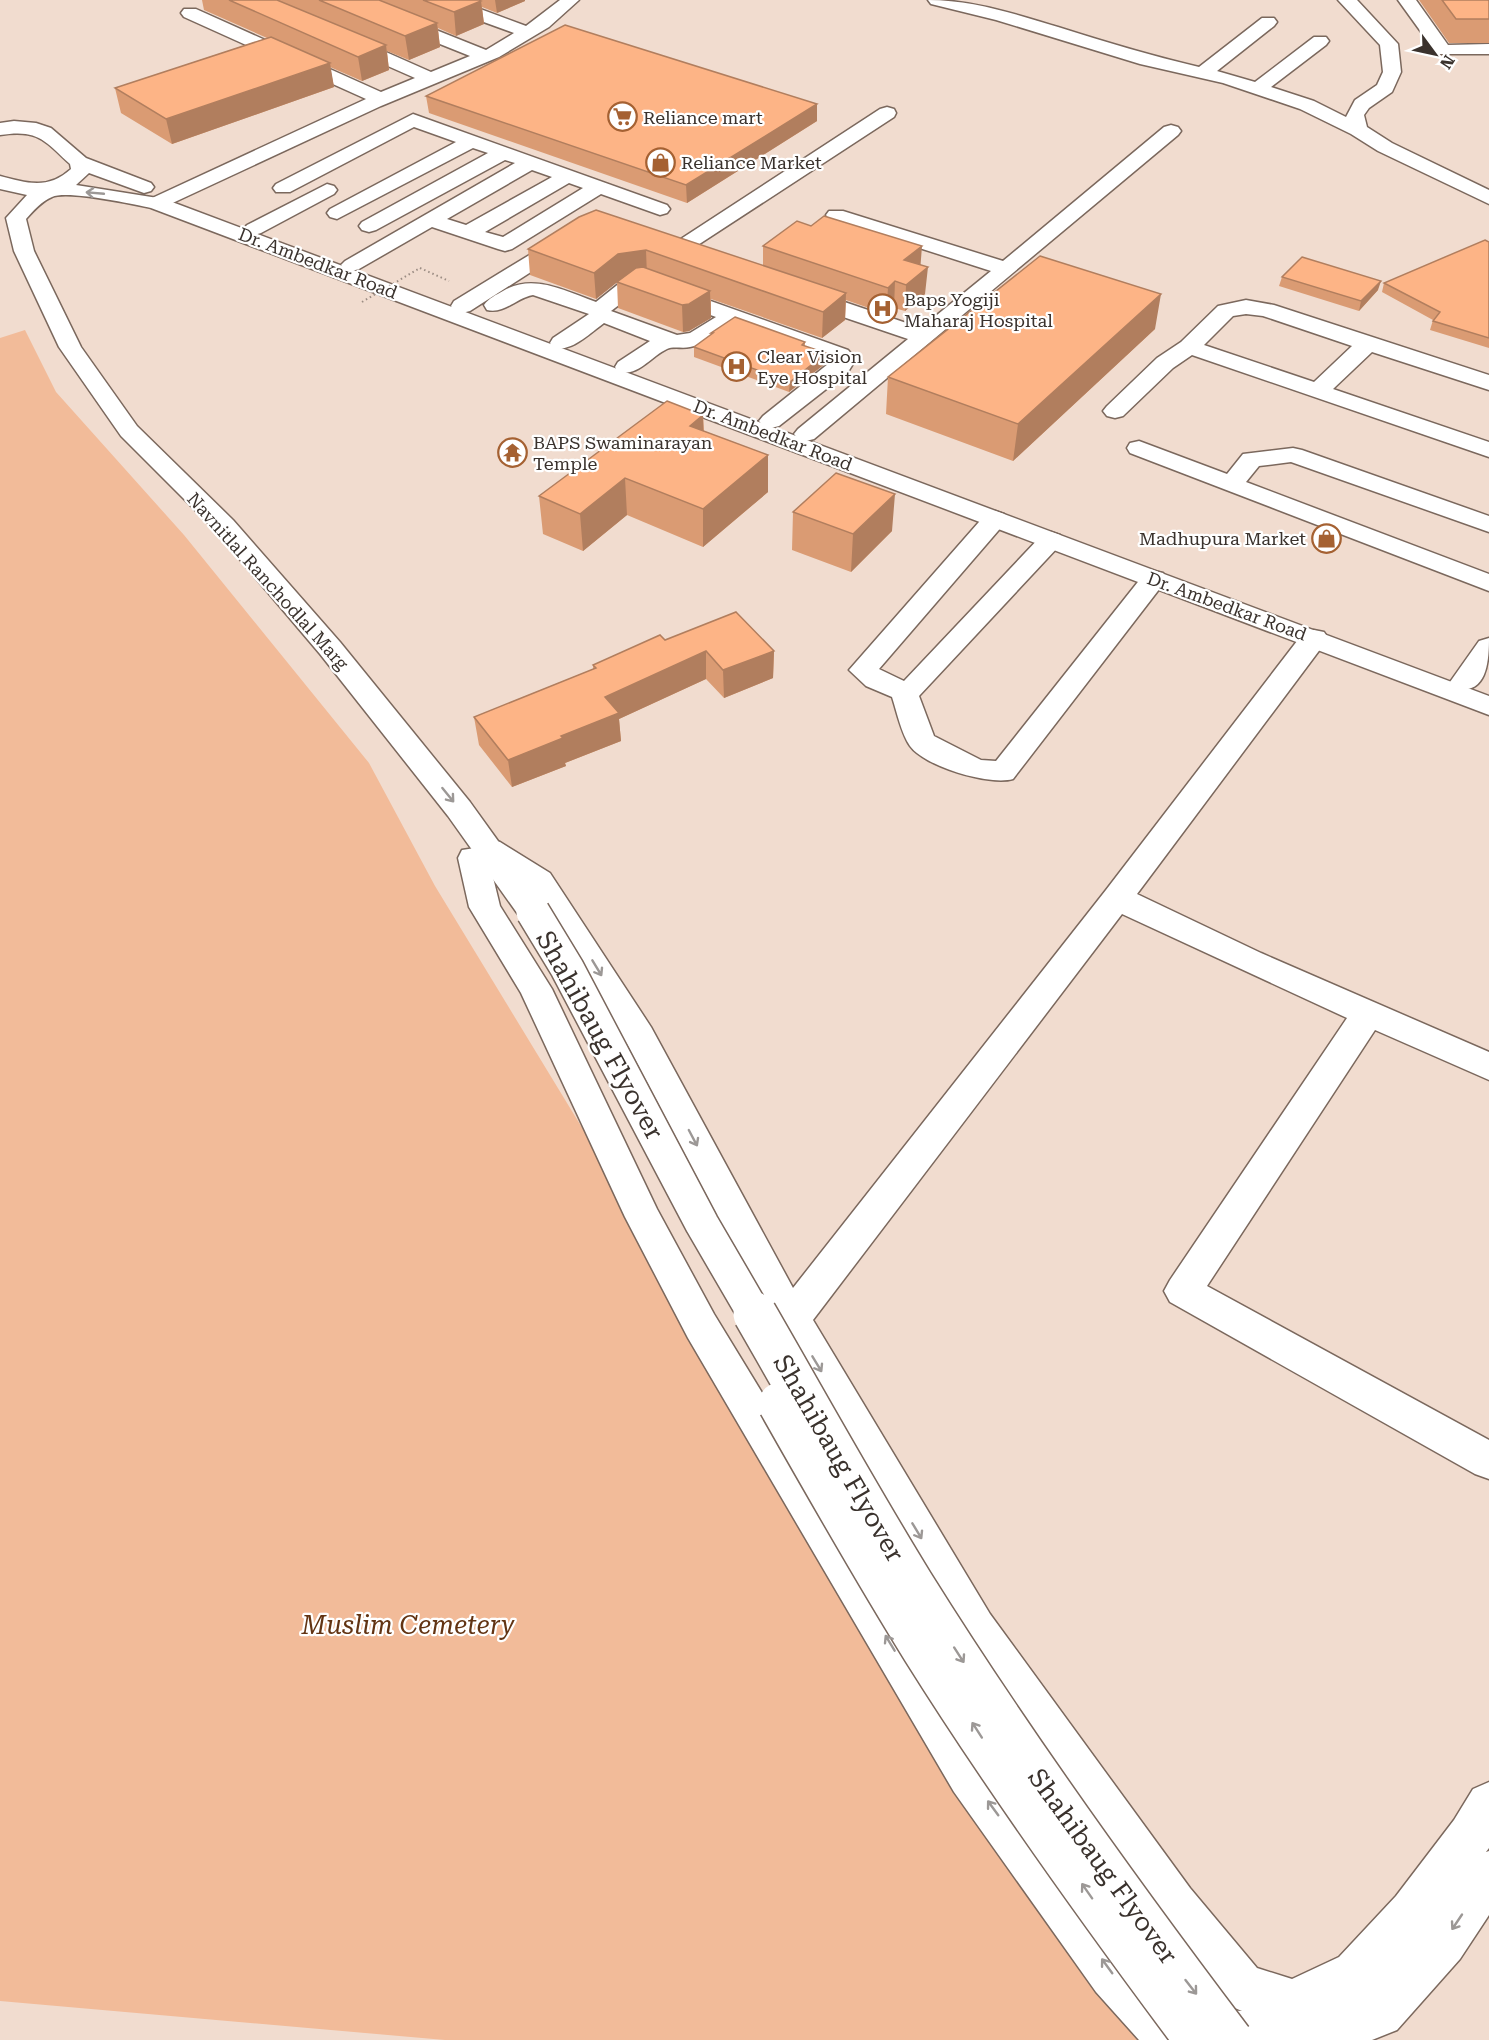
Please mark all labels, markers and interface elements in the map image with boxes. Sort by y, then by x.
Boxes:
north arrow [1405,24,1465,84]
text: N [1436,52,1458,72]
supermarket icon: Reliance mart [606,101,638,133]
place label: Reliance mart [643,107,763,128]
shop icon: Reliance Market [644,146,676,178]
place label: Reliance Market [681,152,822,173]
one-way arrow [86,187,106,198]
street label: Dr. Ambedkar Road [236,223,401,303]
place label: Baps Yogiji Maharaj Hospital [904,289,1053,331]
hospital icon: Baps Yogiji Maharaj Hospital [867,293,899,325]
place label: Clear Vision Eye Hospital [757,346,867,388]
hospital icon: Clear Vision Eye Hospital [720,350,752,382]
street label: Dr. Ambedkar Road [691,395,856,475]
place label: BAPS Swaminarayan Temple [533,432,713,474]
temple icon: BAPS Swaminarayan Temple [496,436,528,468]
street label: Navnitlal Ranchodlal Marg [183,488,354,674]
shop icon: Madhupura Market [1311,522,1343,554]
place label: Madhupura Market [1139,528,1306,549]
street label: Dr. Ambedkar Road [1144,567,1310,645]
one-way arrow [442,787,455,803]
street label: Shahibaug Flyover [530,926,670,1145]
one-way arrow [592,959,604,976]
one-way arrow [688,1128,699,1146]
street label: Shahibaug Flyover [768,1349,911,1567]
one-way arrow [812,1355,824,1372]
one-way arrow [911,1522,923,1539]
park label: Muslim Cemetery [301,1610,515,1640]
one-way arrow [884,1635,896,1652]
one-way arrow [953,1646,965,1663]
one-way arrow [971,1722,983,1739]
street label: Shahibaug Flyover [1022,1763,1184,1970]
one-way arrow [987,1801,999,1817]
one-way arrow [1081,1883,1093,1899]
one-way arrow [1450,1914,1463,1931]
one-way arrow [1101,1959,1113,1975]
one-way arrow [1184,1979,1197,1995]

